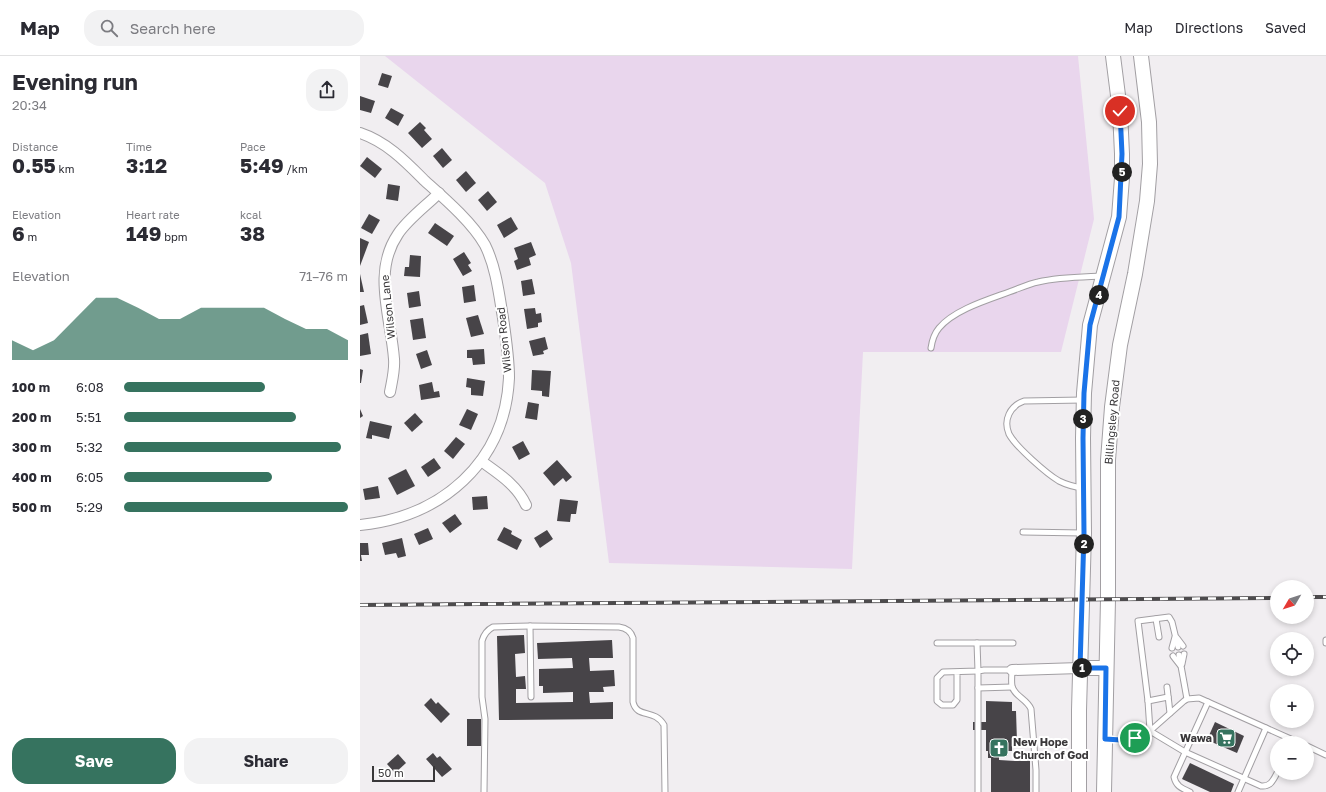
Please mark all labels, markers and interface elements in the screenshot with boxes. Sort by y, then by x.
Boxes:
search box [84,10,364,46]
text: Map [20,16,60,39]
icon: search [98,17,120,39]
text: Search here [130,19,216,37]
text: Map [1124,19,1153,36]
text: Directions [1175,19,1243,36]
text: Saved [1265,19,1306,36]
text: Evening run [12,68,138,95]
button: share [306,69,348,111]
pin [1103,94,1137,128]
text: 20:34 [12,97,47,113]
icon: check [1109,100,1131,122]
text: Distance [12,140,58,153]
text: Time [126,140,152,153]
text: Pace [240,140,266,153]
text: 0.55 [12,153,56,177]
text: 3:12 [126,153,167,177]
text: 5:49 [240,153,284,177]
text: km [56,162,75,175]
text: /km [284,162,308,175]
pin: 5 [1112,162,1132,182]
text: 5 [1119,165,1125,178]
text: Elevation [12,208,61,221]
text: Heart rate [126,208,180,221]
text: kcal [240,208,262,221]
text: 6 [12,221,25,245]
text: 149 [126,221,162,245]
text: 38 [240,221,265,245]
text: m [25,230,37,243]
text: bpm [162,230,188,243]
text: Elevation [12,268,70,284]
text: 71–76 m [299,268,348,284]
street label: Wilson Lane [378,274,397,340]
pin: 4 [1089,285,1109,305]
text: 4 [1096,288,1102,301]
street label: Wilson Road [494,307,513,374]
text: 100 m [12,379,50,395]
text: 6:08 [76,379,104,395]
street label: Billingsley Road [1101,379,1122,465]
text: 200 m [12,409,51,425]
text: 5:51 [76,409,101,425]
pin: 3 [1073,409,1093,429]
text: 3 [1080,412,1086,425]
text: 300 m [12,439,51,455]
text: 5:32 [76,439,103,455]
text: 400 m [12,469,52,485]
text: 6:05 [76,469,103,485]
text: 500 m [12,499,51,515]
text: 5:29 [76,499,103,515]
pin: 2 [1074,534,1094,554]
text: 2 [1081,537,1087,550]
north arrow [1270,580,1314,624]
map controls [1270,580,1314,780]
button: locate [1270,632,1314,676]
pin: 1 [1072,658,1092,678]
text: 1 [1079,661,1085,674]
button: + [1270,684,1314,728]
pin [1118,721,1152,755]
icon: arrive [1124,727,1146,749]
supermarket icon: Wawa [1215,727,1237,749]
place label: Wawa [1180,731,1212,744]
place label: New Hope Church of God [1013,735,1089,761]
button: − [1270,736,1314,780]
church icon: New Hope Church of God [988,737,1010,759]
button: Save [12,738,176,784]
button: Share [184,738,348,784]
scale bar [372,764,435,783]
text: 50 m [378,766,404,779]

